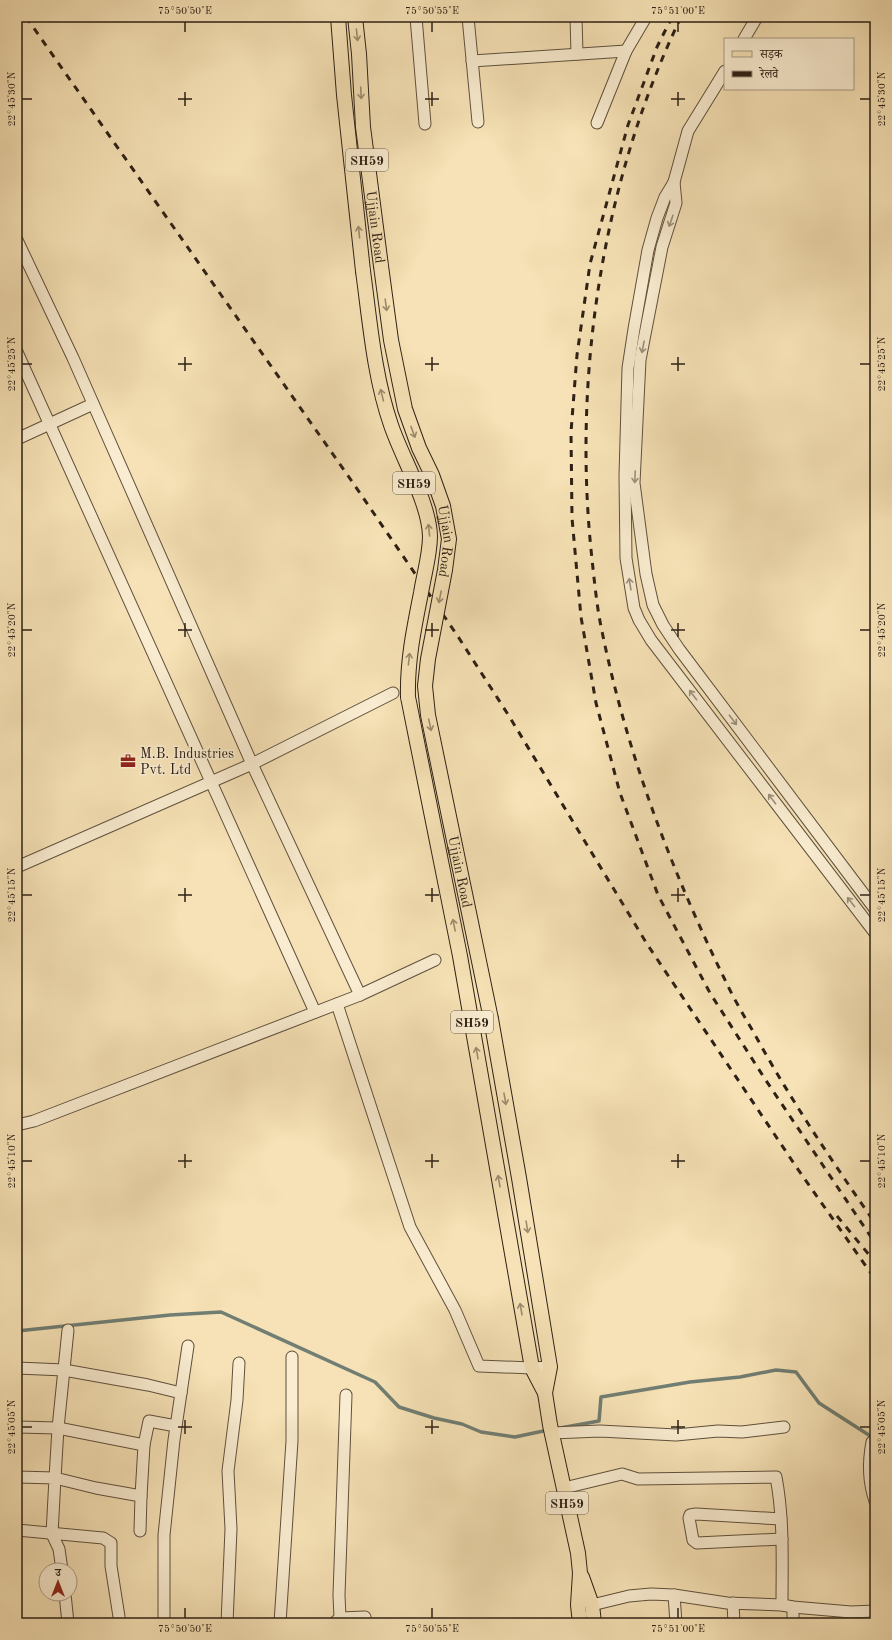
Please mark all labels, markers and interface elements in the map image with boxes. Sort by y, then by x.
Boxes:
text: 75°50'50"E [158,6,212,16]
text: 75°50'55"E [405,6,459,16]
text: 75°51'00"E [651,6,705,16]
one-way arrow [353,28,360,41]
legend [724,38,854,90]
text: सड़क [759,49,784,61]
text: रेलवे [758,66,779,81]
text: 22°45'30"N [7,71,17,126]
text: 22°45'30"N [877,71,887,126]
one-way arrow [357,86,365,99]
road number: SH59 [346,149,388,171]
street label: Ujjain Road [363,190,387,264]
one-way arrow [666,214,674,226]
one-way arrow [355,226,363,239]
one-way arrow [382,298,390,311]
text: 22°45'25"N [7,336,17,391]
text: 22°45'25"N [877,336,887,391]
one-way arrow [638,340,646,353]
one-way arrow [378,389,385,402]
one-way arrow [410,425,417,438]
one-way arrow [631,470,639,483]
road number: SH59 [393,472,435,494]
street label: Ujjain Road [435,504,456,578]
one-way arrow [425,524,433,537]
one-way arrow [626,578,634,591]
one-way arrow [435,590,443,603]
text: 22°45'20"N [7,602,17,657]
text: 22°45'20"N [877,602,887,657]
one-way arrow [406,653,413,666]
one-way arrow [689,690,697,701]
one-way arrow [728,715,737,726]
one-way arrow [427,718,435,731]
place label: M.B. Industries Pvt. Ltd [140,747,234,777]
office icon: M.B. Industries Pvt. Ltd [119,752,137,770]
one-way arrow [767,794,776,805]
street label: Ujjain Road [445,834,474,909]
text: 22°45'15"N [7,867,17,922]
text: 22°45'15"N [877,867,887,922]
one-way arrow [847,897,855,908]
one-way arrow [450,919,458,932]
road number: SH59 [451,1011,493,1033]
one-way arrow [473,1047,481,1060]
one-way arrow [501,1092,509,1105]
text: 22°45'10"N [7,1133,17,1188]
text: 22°45'10"N [877,1133,887,1188]
one-way arrow [495,1175,503,1188]
one-way arrow [523,1220,531,1233]
one-way arrow [517,1303,525,1316]
text: 22°45'05"N [7,1399,17,1454]
text: 22°45'05"N [877,1399,887,1454]
road number: SH59 [546,1492,588,1514]
north arrow [38,1562,78,1602]
text: उ [54,1568,62,1579]
text: 75°50'50"E [158,1624,212,1634]
text: 75°50'55"E [405,1624,459,1634]
text: 75°51'00"E [651,1624,705,1634]

